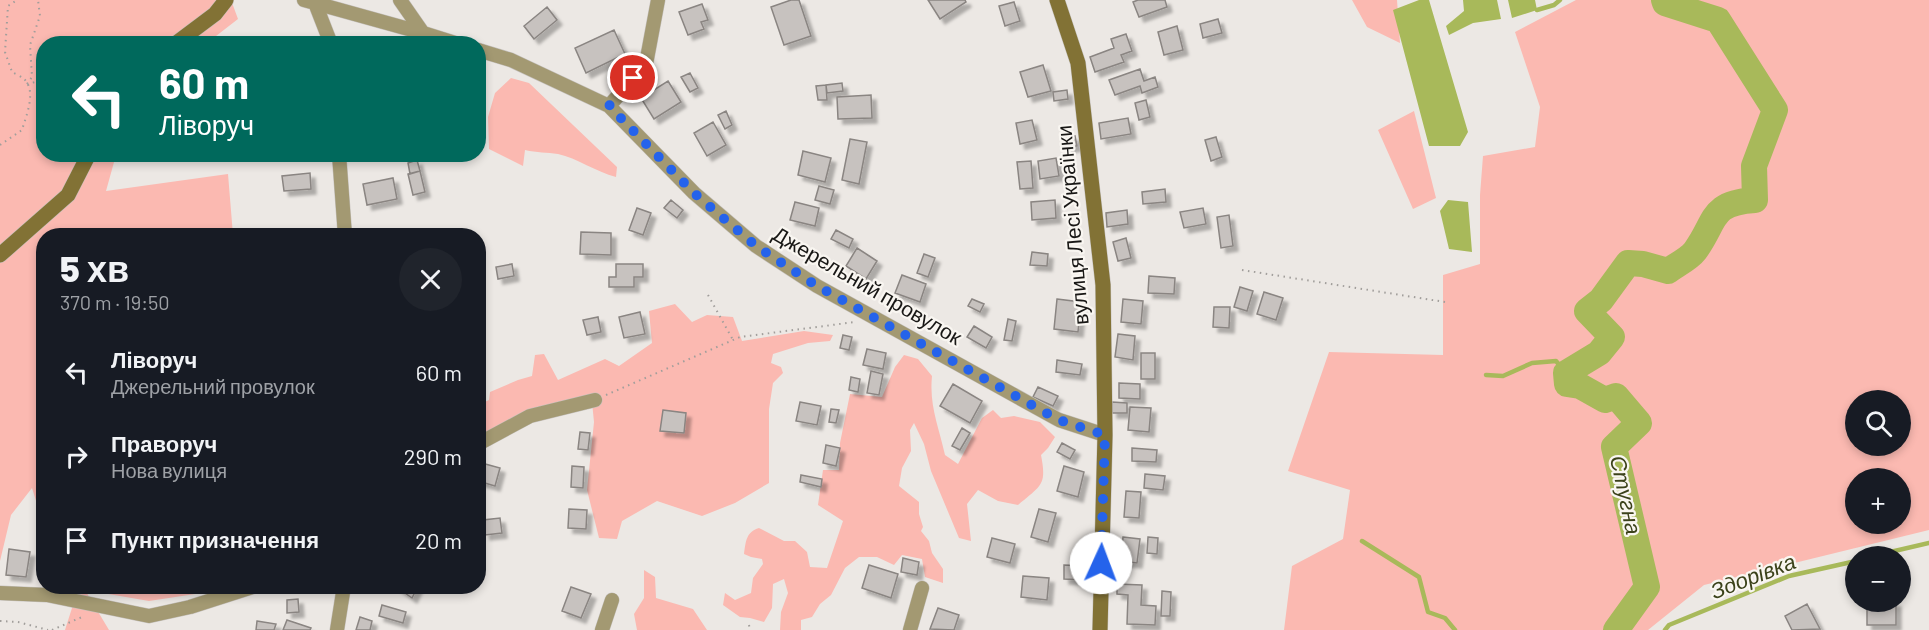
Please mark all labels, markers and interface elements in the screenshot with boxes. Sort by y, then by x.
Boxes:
pin [607,52,658,103]
text: 60 m [159,57,249,107]
icon: left [60,60,138,138]
icon: arrive [616,61,649,94]
text: Ліворуч [159,108,254,140]
street label: вулиця Лесі Українки [1050,124,1093,326]
street label: Джерельний провулок [769,220,967,349]
text: 5 хв [60,246,129,289]
button: close [399,248,462,311]
text: 370 m · 19:50 [60,290,170,314]
text: Ліворуч [111,346,197,372]
icon: left [60,356,93,389]
text: 60 m [416,359,462,385]
text: Джерельний провулок [111,374,315,398]
map controls [1845,390,1911,612]
button: search [1845,390,1911,456]
text: Праворуч [111,430,217,456]
icon: right [60,440,93,473]
text: 290 m [404,443,462,469]
water label: Стугна [1605,453,1648,537]
text: Нова вулиця [111,458,227,482]
button: + [1845,468,1911,534]
icon: arrive [60,524,93,557]
text: Пункт призначення [111,526,319,552]
text: 20 m [415,527,462,553]
position arrow [1069,531,1133,595]
button: − [1845,546,1911,612]
water label: Здорівка [1706,547,1799,604]

